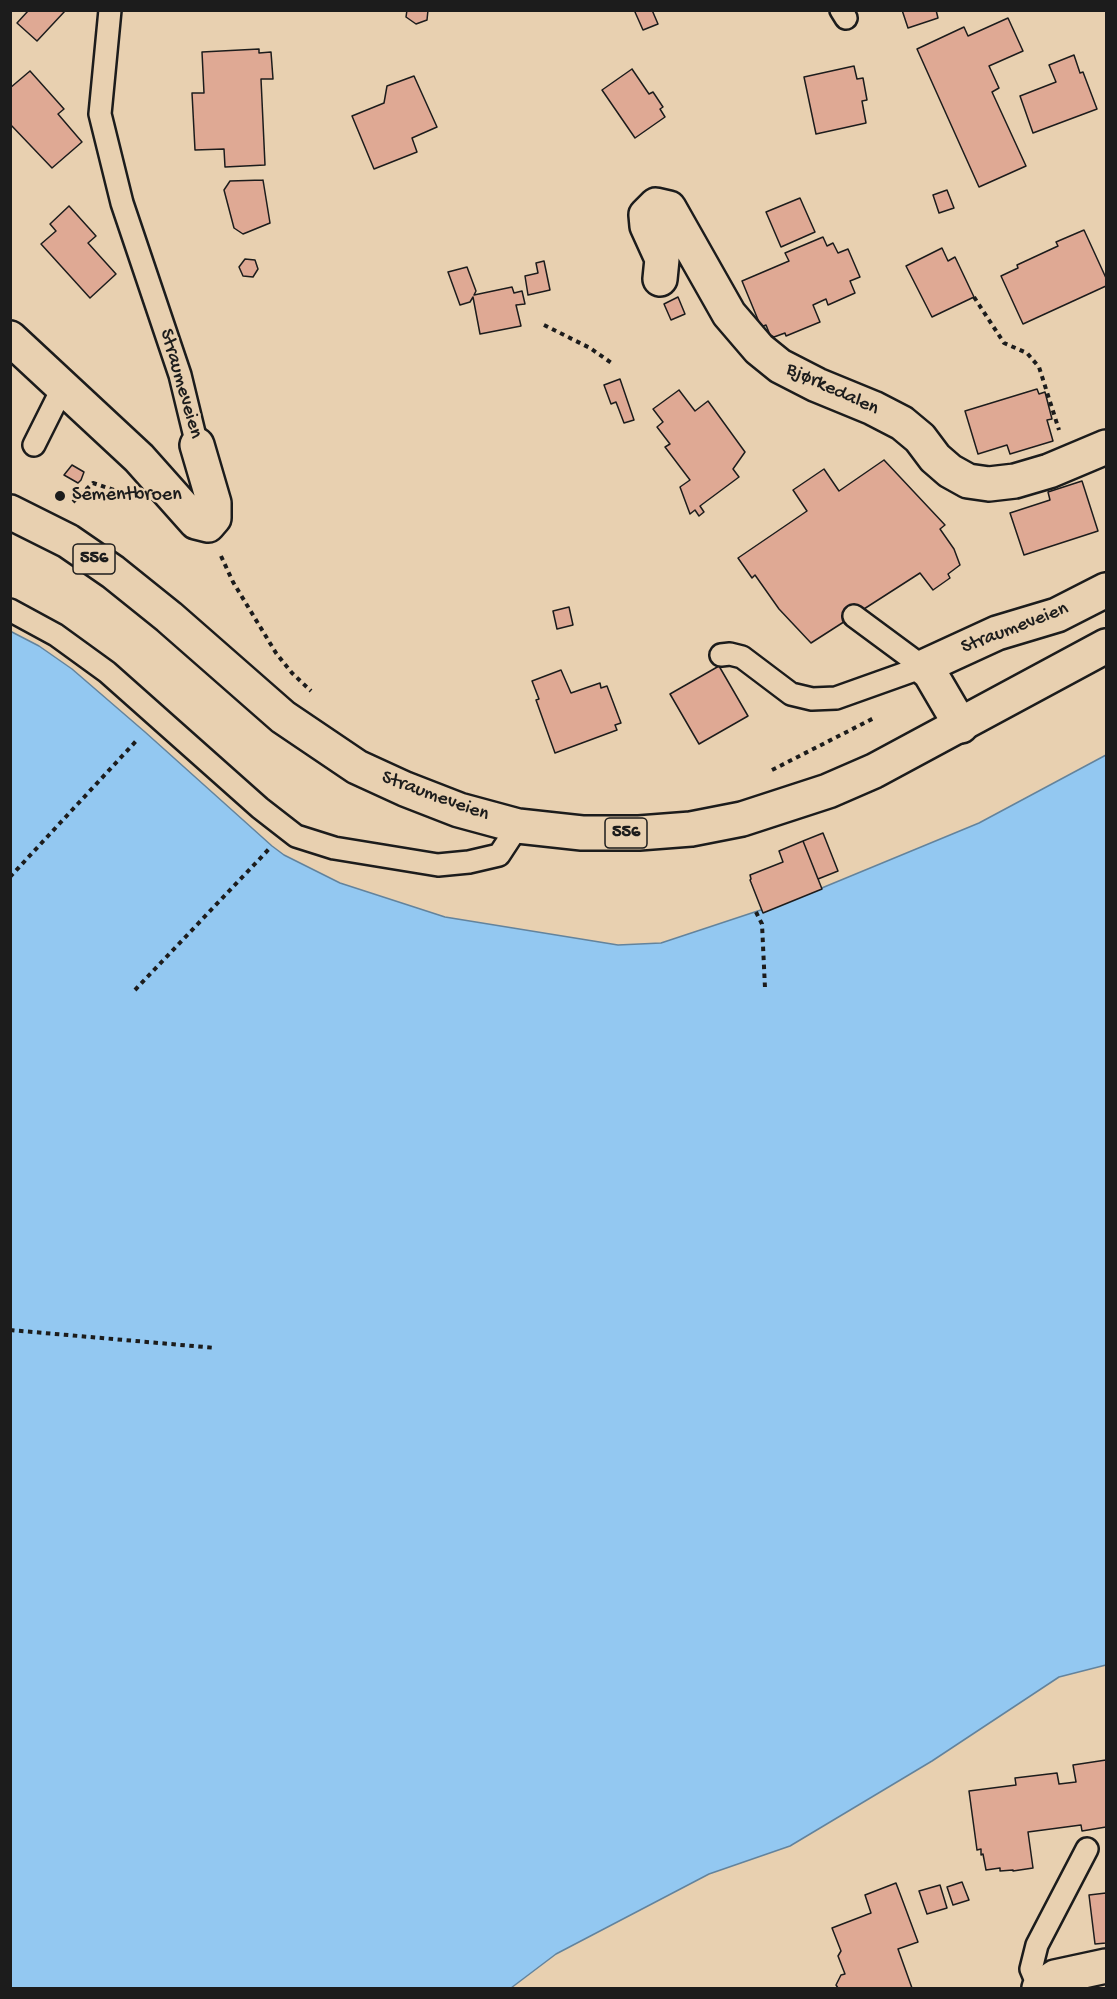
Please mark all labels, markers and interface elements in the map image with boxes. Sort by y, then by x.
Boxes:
street label: Straumeveien [153,326,207,442]
street label: Bjørkedalen [782,358,882,422]
place label: Sementbroen [72,484,182,508]
marker: Sementbroen [53,489,67,503]
road number: 556 [73,544,115,574]
street label: Straumeveien [958,598,1072,660]
street label: Straumeveien [378,766,492,828]
road number: 556 [605,818,647,848]

